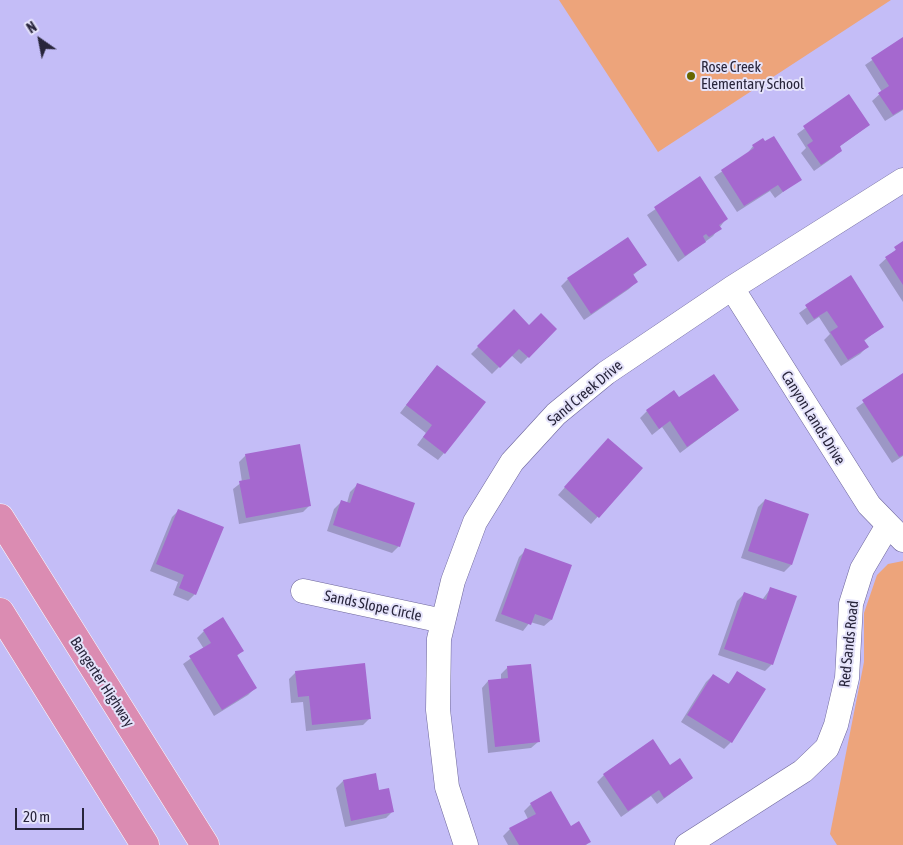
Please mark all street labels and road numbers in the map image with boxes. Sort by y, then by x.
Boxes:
street label: Sand Creek Drive [544,356,626,430]
street label: Canyon Lands Drive [777,368,849,468]
street label: Sands Slope Circle [323,587,423,625]
street label: Red Sands Road [835,600,863,688]
street label: Bangerter Highway [66,634,138,730]

